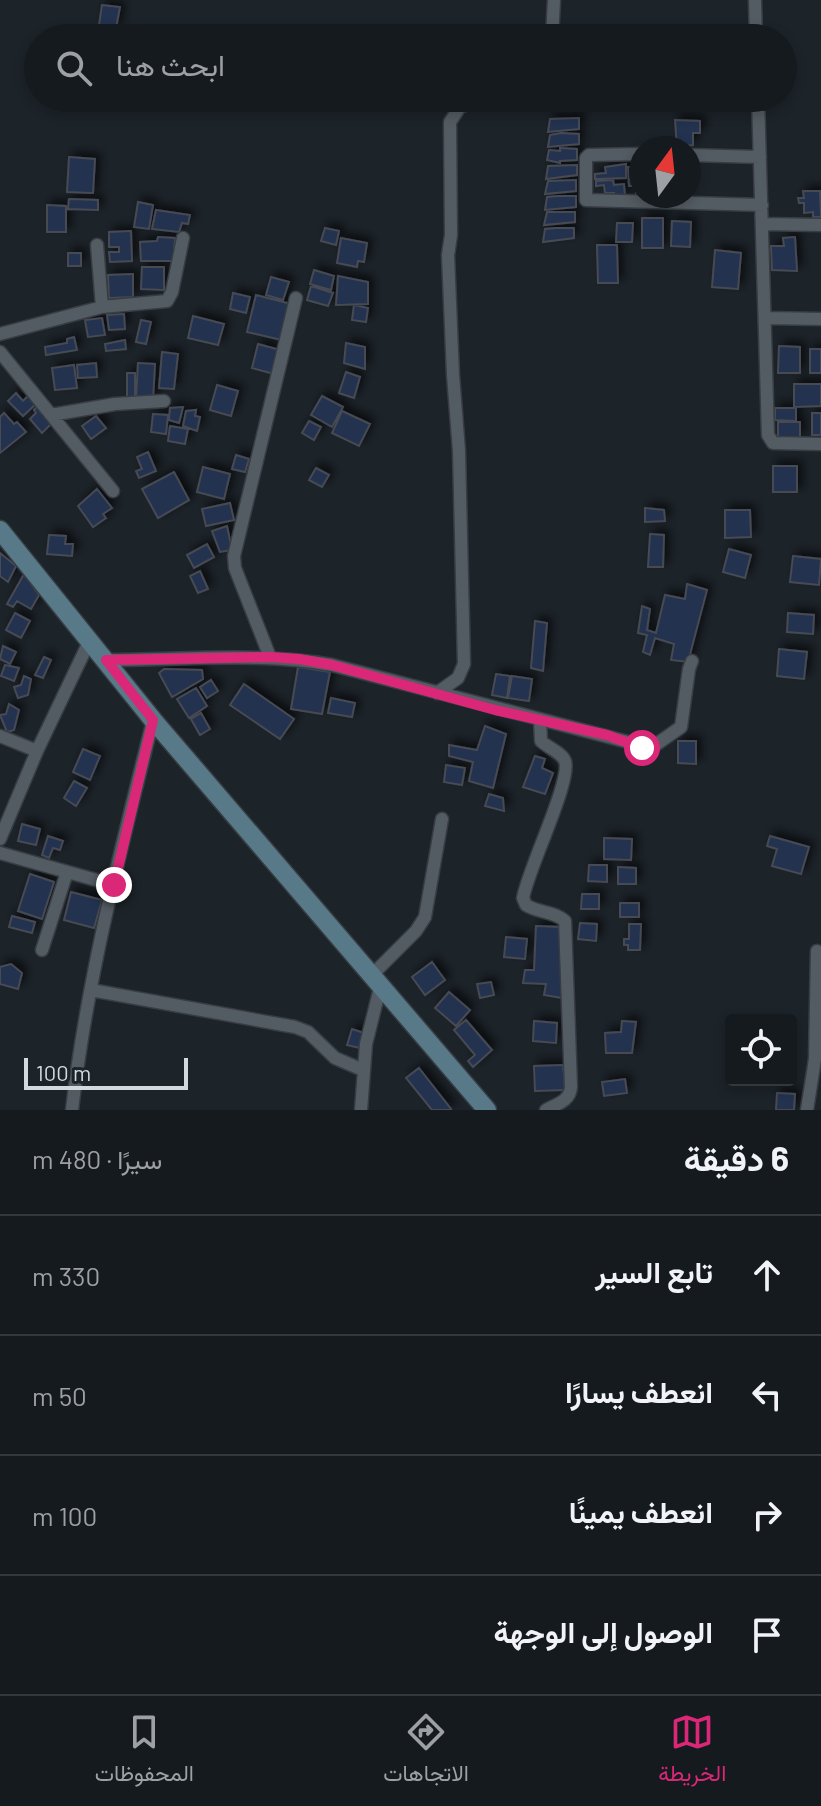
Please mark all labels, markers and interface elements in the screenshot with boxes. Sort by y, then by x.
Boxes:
search box [24,24,797,112]
icon: search [52,46,96,90]
text: ابحث هنا [116,46,225,82]
north arrow [629,136,701,208]
route start [624,730,660,766]
route end [96,867,132,903]
map controls [725,1014,797,1086]
button: locate [725,1014,797,1086]
scale bar [24,1054,188,1090]
text: 100 m [36,1059,91,1085]
text: 6 دقيقة [684,1137,789,1178]
text: سيرًا · 480 m [32,1143,162,1174]
text: تابع السير [595,1253,713,1289]
icon: ahead [745,1253,789,1297]
text: 330 m [32,1260,100,1291]
text: انعطف يسارًا [565,1373,713,1409]
icon: left [745,1373,789,1417]
text: 50 m [32,1380,87,1411]
text: انعطف يمينًا [569,1493,713,1529]
icon: right [745,1493,789,1537]
text: 100 m [32,1500,97,1531]
text: الوصول إلى الوجهة [494,1613,713,1649]
icon: arrive [745,1613,789,1657]
tab: المحفوظات [95,1710,194,1793]
tab: الاتجاهات [383,1710,469,1793]
tab: الخريطة [658,1710,726,1793]

